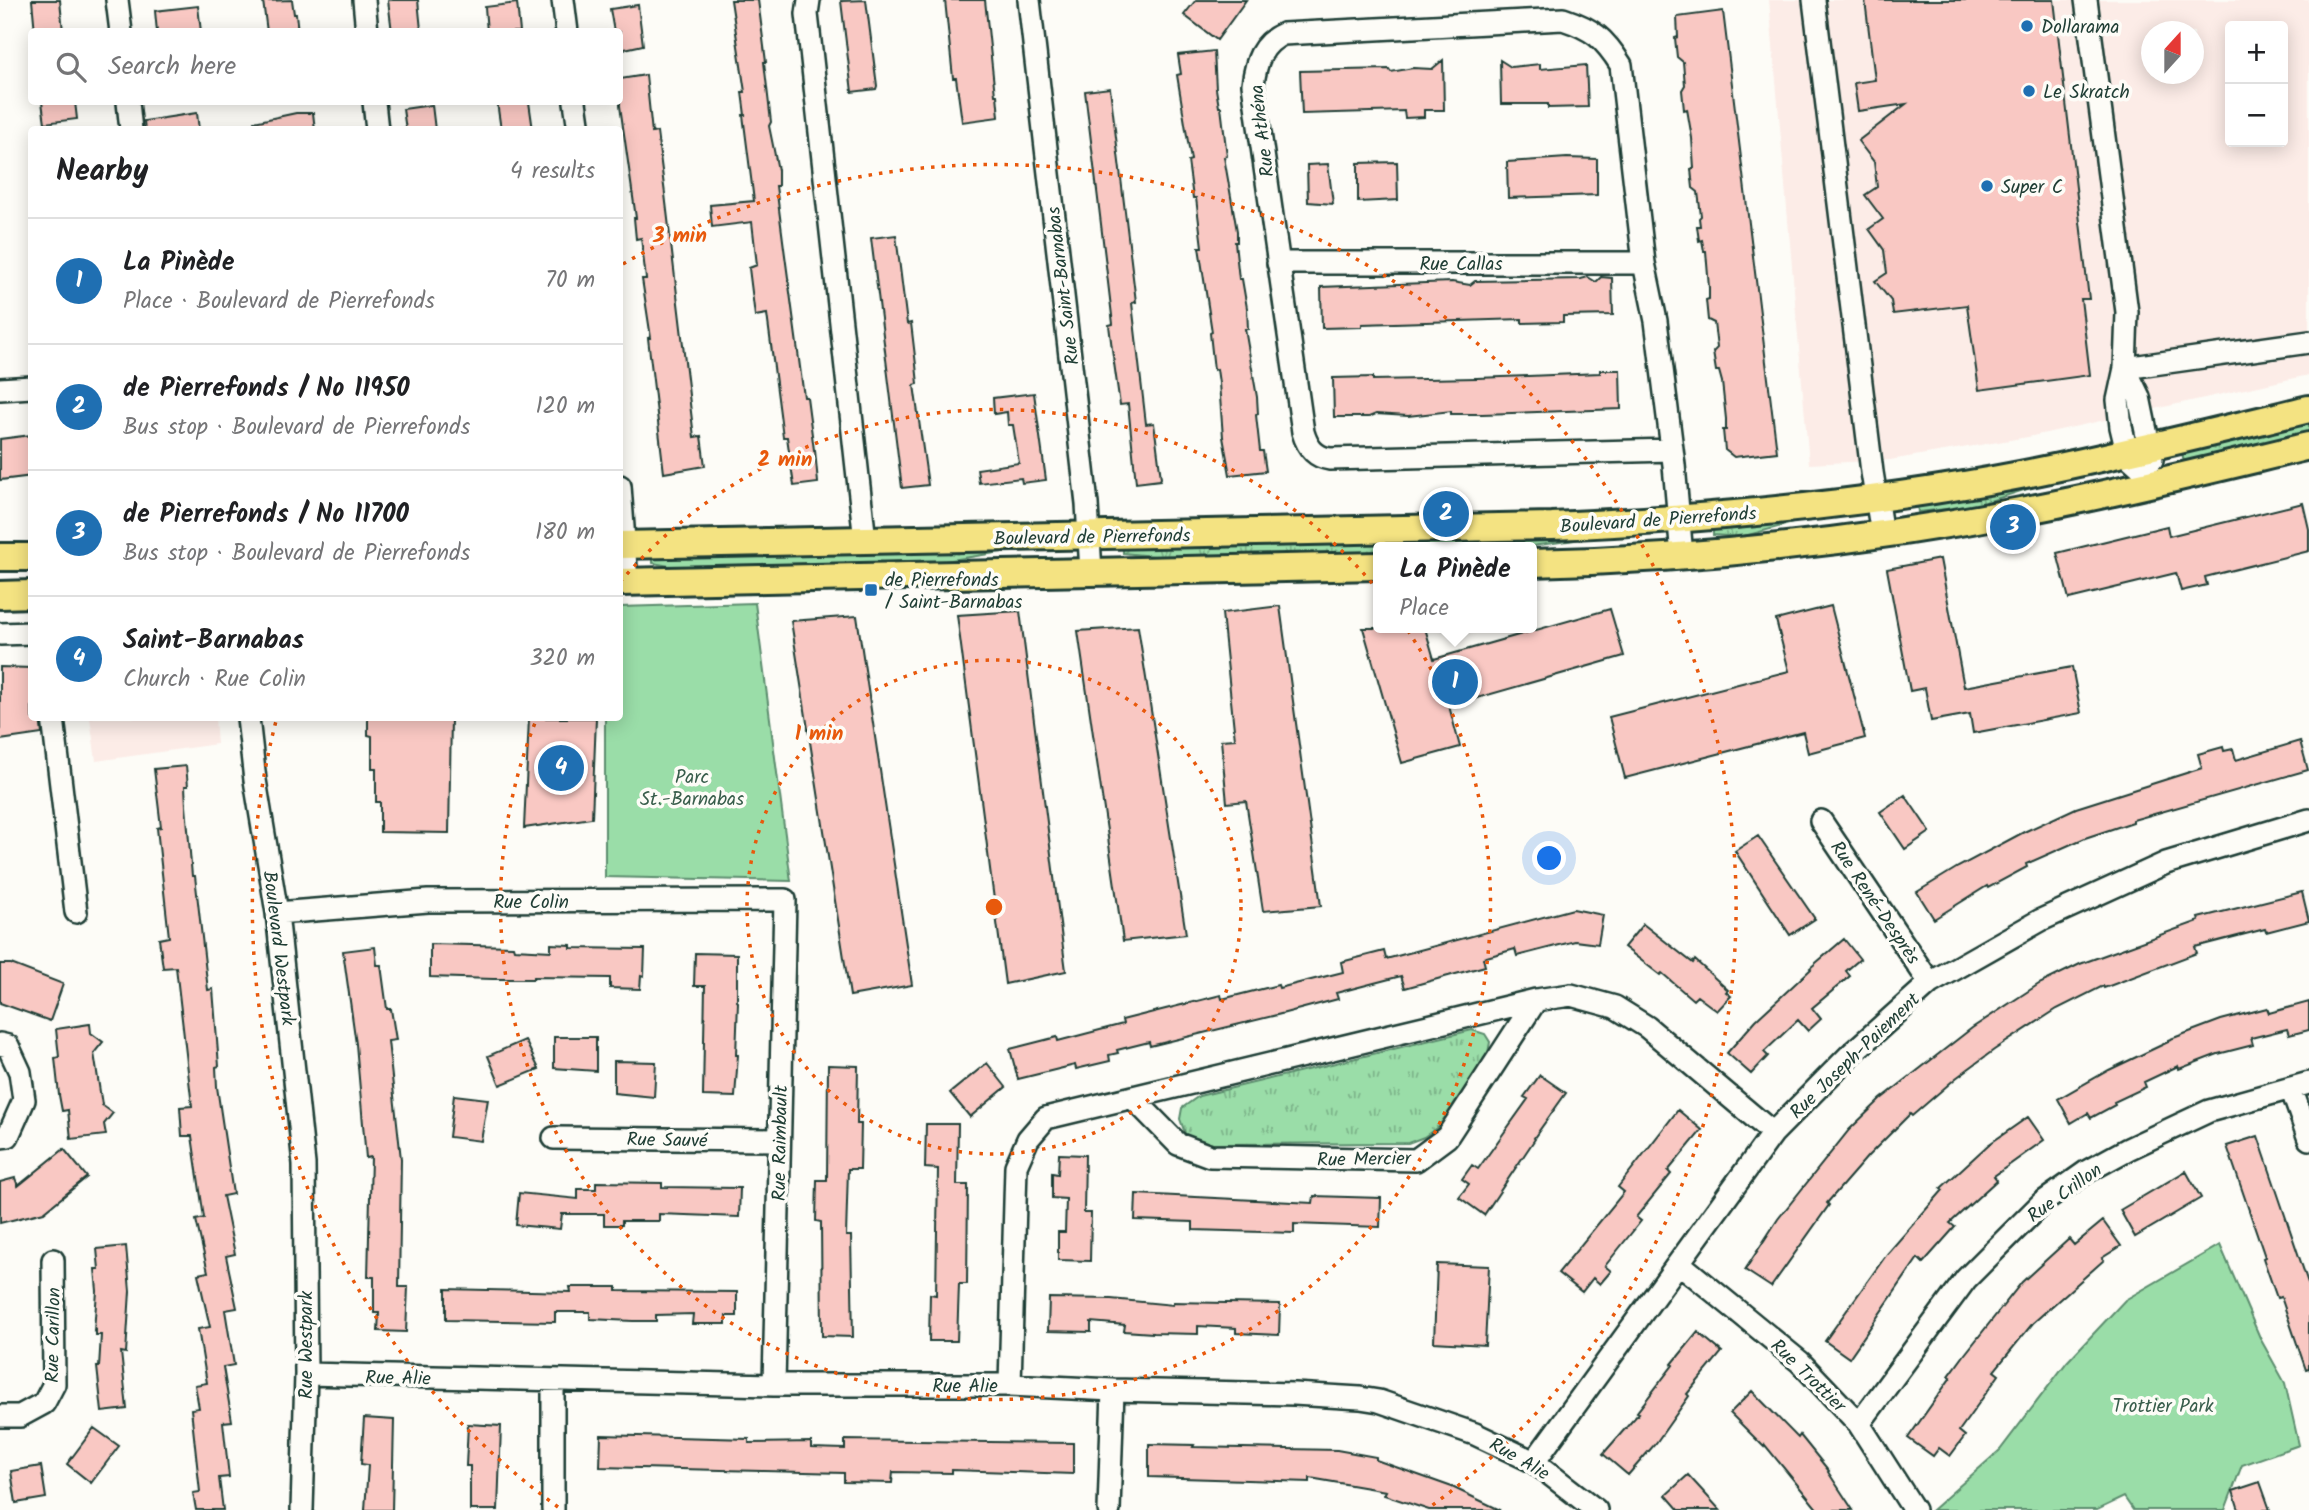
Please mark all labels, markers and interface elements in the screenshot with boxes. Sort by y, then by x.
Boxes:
place label: Dollarama [2041,13,2119,43]
marker: Dollarama [2019,18,2035,34]
north arrow [2141,21,2204,84]
map controls [2225,21,2288,147]
button: + [2225,21,2288,84]
search box [28,28,623,105]
text: Search here [108,46,236,88]
icon: search [52,48,90,86]
place label: Le Skratch [2043,78,2130,108]
street label: Rue Athéna [1242,83,1284,179]
marker: Le Skratch [2021,83,2037,99]
button: − [2225,84,2288,147]
text: Nearby [56,148,148,196]
text: 4 results [510,154,595,190]
place label: Super C [2001,173,2063,203]
marker: Super C [1979,178,1995,194]
street label: Rue Saint-Barnabas [1039,205,1089,367]
text: 3 min [652,220,707,253]
text: La Pinède [123,242,234,284]
street label: Rue Callas [1419,250,1503,280]
text: 1 [76,263,82,299]
text: 70 m [545,263,595,299]
text: Place · Boulevard de Pierrefonds [123,284,435,320]
text: de Pierrefonds / No 11950 [123,368,410,410]
text: 2 [72,389,86,425]
text: 120 m [535,389,595,425]
text: Bus stop · Boulevard de Pierrefonds [123,410,470,446]
text: 2 min [758,444,812,477]
pin: 2 [1423,488,1469,540]
text: de Pierrefonds / No 11700 [123,494,409,536]
street label: Boulevard de Pierrefonds [1559,499,1757,543]
pin: 3 [1990,501,2036,553]
text: 3 [73,515,85,551]
text: 180 m [535,515,595,551]
street label: Boulevard de Pierrefonds [993,521,1191,555]
text: Bus stop · Boulevard de Pierrefonds [123,536,470,572]
popup [1373,542,1537,633]
text: La Pinède [1399,549,1511,591]
place label: de Pierrefonds / Saint-Barnabas [885,566,1022,618]
marker: de Pierrefonds / Saint-Barnabas [863,582,879,598]
text: Place [1399,591,1449,627]
text: Saint-Barnabas [123,620,304,662]
text: 4 [73,641,85,677]
text: 320 m [529,641,595,677]
pin: 1 [1432,656,1478,708]
text: Church · Rue Colin [123,662,306,698]
text: 1 min [795,718,843,751]
pin: 4 [538,742,584,794]
park label: Parc St.-Barnabas [640,763,744,815]
street label: Rue René-Desprès [1822,835,1927,971]
your location [1532,841,1566,875]
street label: Boulevard Westpark [254,869,302,1027]
street label: Rue Colin [493,888,569,918]
centre of rings [982,895,1006,919]
street label: Rue Joseph-Paiement [1783,985,1928,1127]
street label: Rue Raimbault [765,1084,797,1201]
street label: Rue Sauvé [626,1125,708,1157]
street label: Rue Mercier [1317,1144,1413,1176]
street label: Rue Crillon [2021,1156,2109,1231]
street label: Rue Carillon [38,1287,70,1383]
street label: Rue Westpark [292,1291,322,1399]
street label: Rue Trottier [1763,1332,1854,1422]
street label: Rue Alie [365,1363,432,1395]
street label: Rue Alie [932,1372,998,1402]
park label: Trottier Park [2112,1392,2214,1422]
street label: Rue Alie [1483,1430,1555,1489]

